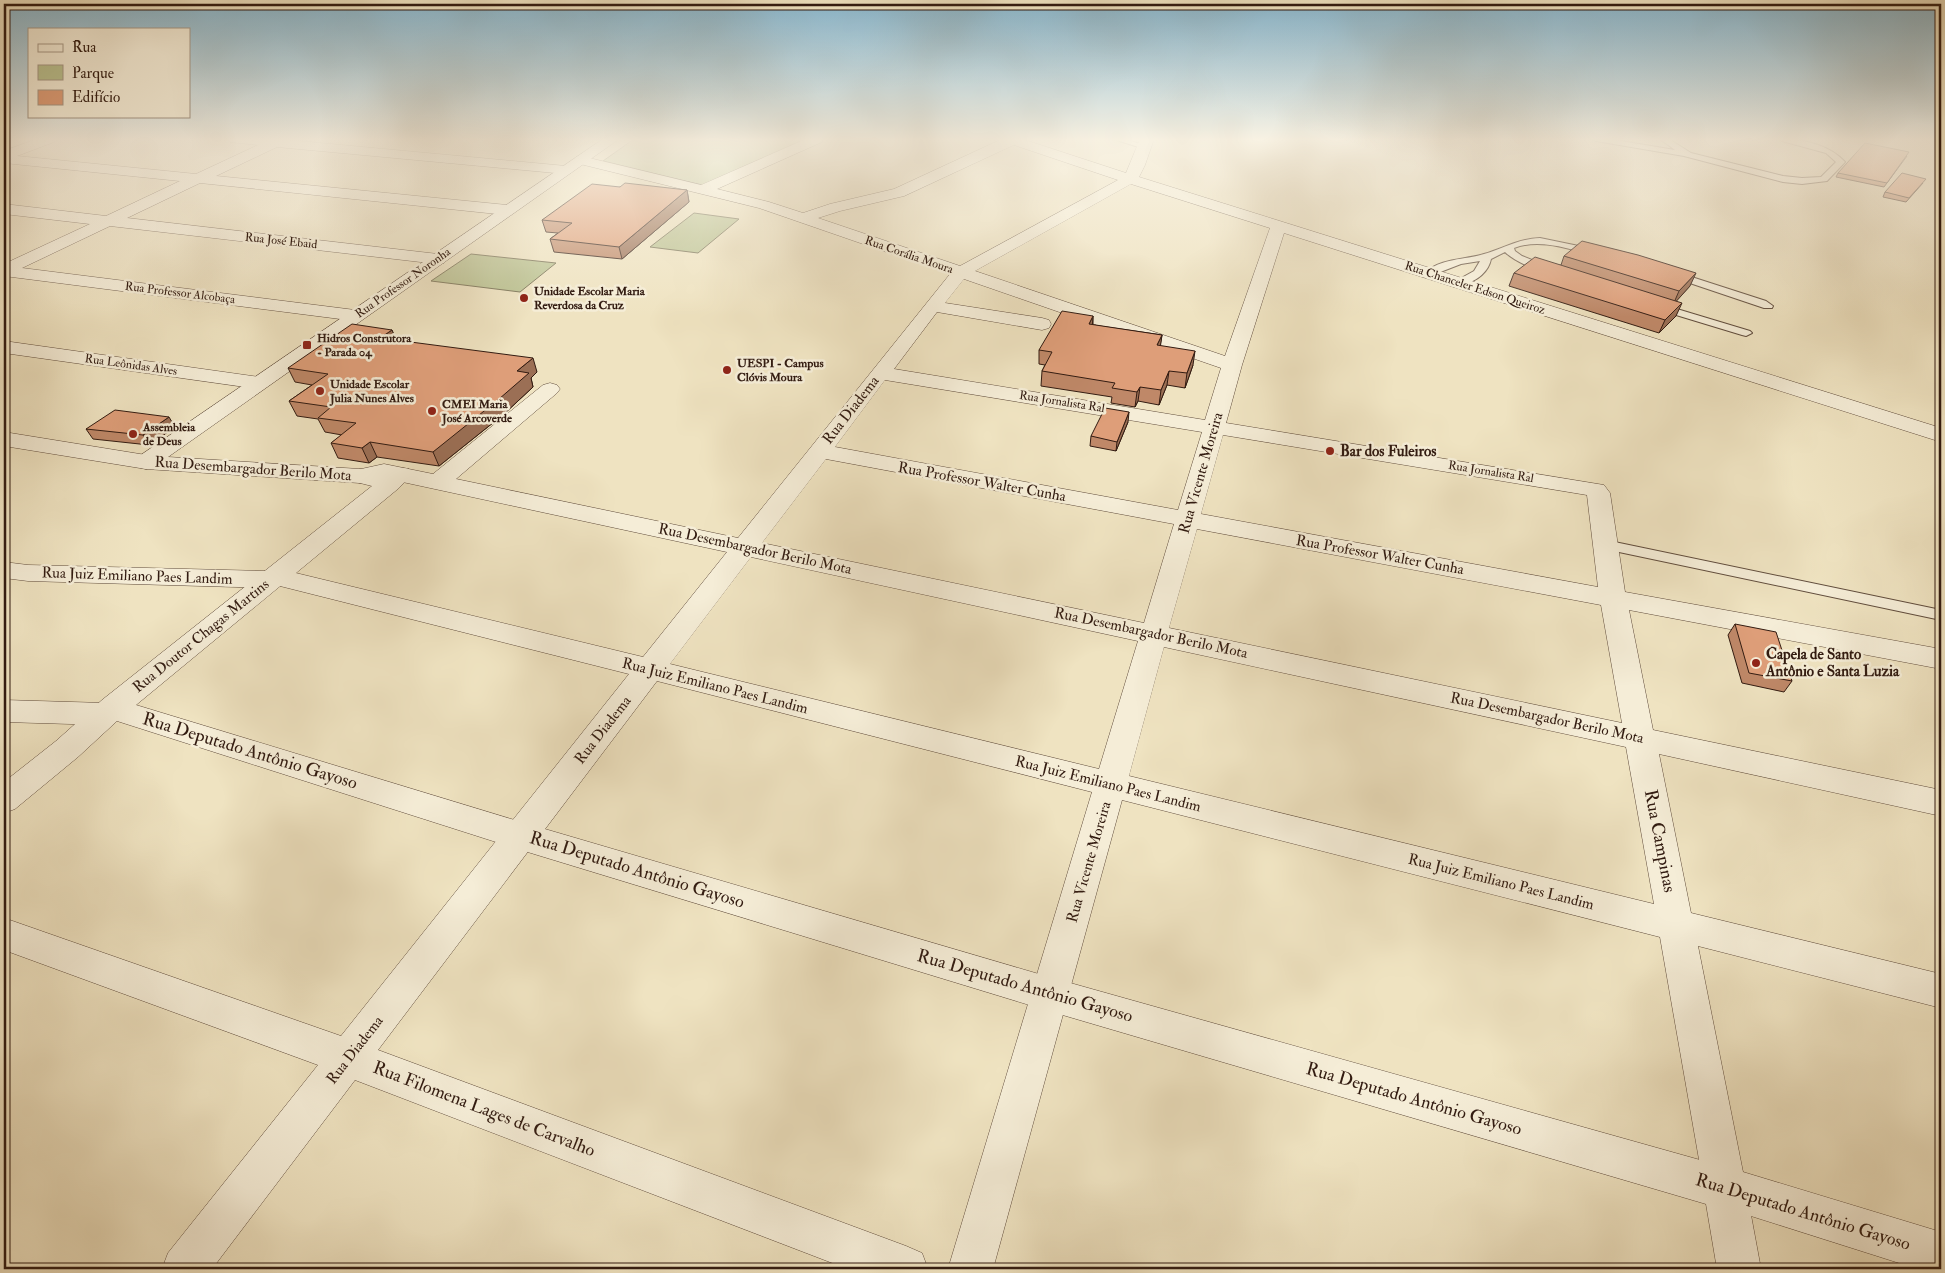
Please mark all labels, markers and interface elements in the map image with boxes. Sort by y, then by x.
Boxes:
legend [28,28,190,118]
text: Rua [72,38,97,57]
text: Parque [72,64,114,83]
text: Edifício [72,88,120,107]
street label: Rua José Ebaid [244,230,318,252]
street label: Rua Corália Moura [863,233,956,278]
street label: Rua Professor Noronha [352,244,454,322]
street label: Rua Chanceler Edson Queiroz [1403,258,1547,318]
street label: Rua Professor Alcobaça [124,279,237,307]
place label: Unidade Escolar Maria Reverdosa da Cruz [534,284,646,313]
marker: Unidade Escolar Maria Reverdosa da Cruz [518,292,530,304]
place label: Hidros Construtora - Parada 04 [317,331,412,360]
marker: Hidros Construtora - Parada 04 [301,339,313,351]
street label: Rua Leônidas Alves [84,351,178,379]
place label: UESPI - Campus Clóvis Moura [737,356,824,385]
marker: UESPI - Campus Clóvis Moura [721,364,733,376]
street label: Rua Diadema [818,371,884,448]
place label: Unidade Escolar Julia Nunes Alves [329,377,414,406]
marker: Unidade Escolar Julia Nunes Alves [314,385,326,397]
street label: Rua Jornalista Ral [1018,388,1106,416]
place label: CMEI Maria José Arcoverde [441,397,513,426]
marker: CMEI Maria José Arcoverde [426,405,438,417]
street label: Rua Vicente Moreira [1175,409,1228,536]
place label: Assembleia de Deus [142,420,196,449]
marker: Assembleia de Deus [127,428,139,440]
place label: Bar dos Fuleiros [1340,442,1436,461]
marker: Bar dos Fuleiros [1324,445,1336,457]
street label: Rua Desembargador Berilo Mota [154,453,353,485]
street label: Rua Professor Walter Cunha [896,458,1068,506]
street label: Rua Jornalista Ral [1447,458,1535,486]
street label: Rua Desembargador Berilo Mota [656,519,854,579]
street label: Rua Professor Walter Cunha [1294,531,1466,579]
street label: Rua Juiz Emiliano Paes Landim [41,563,233,590]
street label: Rua Doutor Chagas Martins [129,575,273,697]
street label: Rua Desembargador Berilo Mota [1052,603,1250,663]
place label: Capela de Santo Antônio e Santa Luzia [1765,645,1900,681]
street label: Rua Juiz Emiliano Paes Landim [620,654,810,719]
marker: Capela de Santo Antônio e Santa Luzia [1750,657,1762,669]
street label: Rua Desembargador Berilo Mota [1448,688,1646,748]
street label: Rua Diadema [570,691,636,768]
street label: Rua Deputado Antônio Gayoso [140,707,360,795]
street label: Rua Juiz Emiliano Paes Landim [1013,752,1203,817]
street label: Rua Campinas [1639,788,1681,894]
street label: Rua Vicente Moreira [1063,798,1116,925]
street label: Rua Deputado Antônio Gayoso [527,826,747,914]
street label: Rua Juiz Emiliano Paes Landim [1406,850,1596,915]
street label: Rua Deputado Antônio Gayoso [914,944,1136,1028]
street label: Rua Diadema [322,1011,388,1088]
street label: Rua Filomena Lages de Carvalho [370,1056,599,1162]
street label: Rua Deputado Antônio Gayoso [1303,1057,1525,1141]
street label: Rua Deputado Antônio Gayoso [1693,1168,1913,1256]

